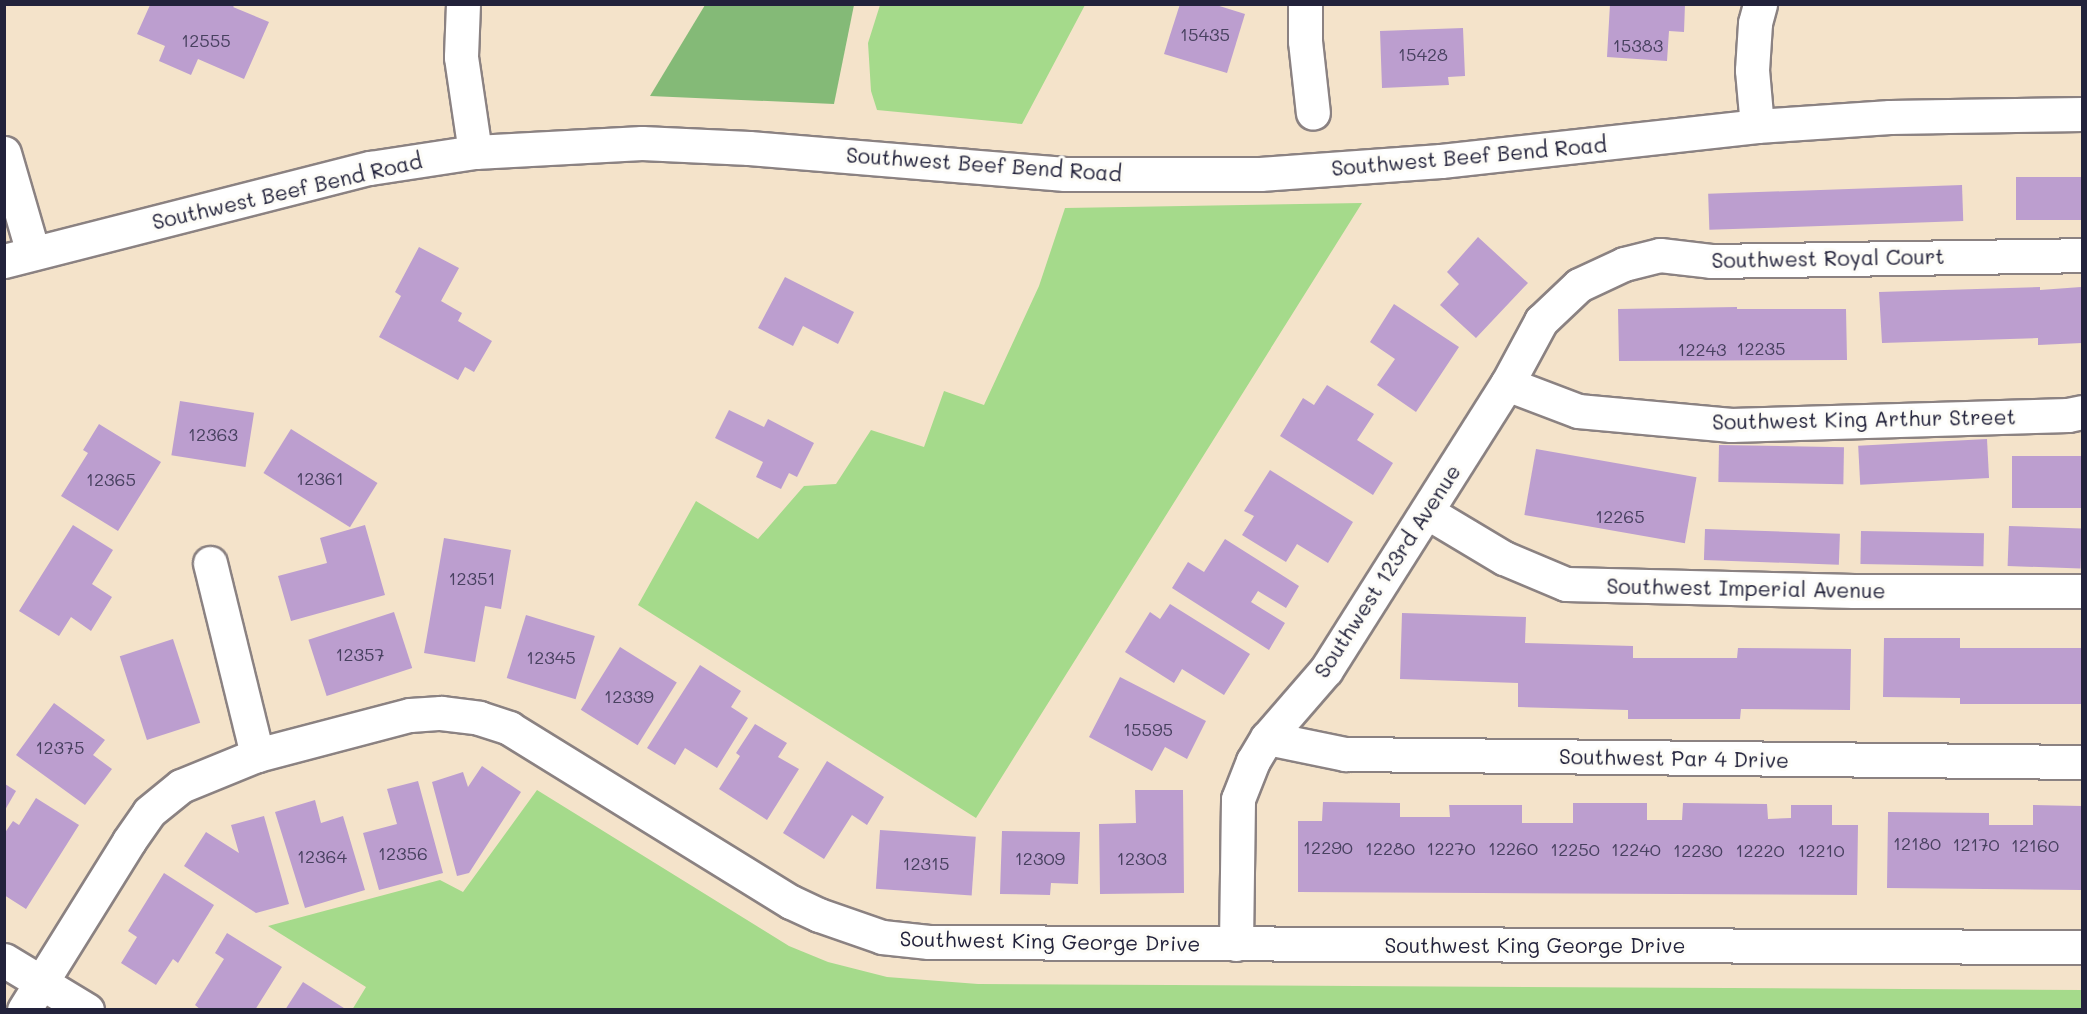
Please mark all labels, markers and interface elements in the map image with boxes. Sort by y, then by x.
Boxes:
house number: 15435 [1180,23,1230,45]
house number: 12555 [181,29,231,51]
house number: 15383 [1613,34,1663,56]
house number: 15428 [1398,43,1448,65]
street label: Southwest Beef Bend Road [1330,131,1608,181]
street label: Southwest Beef Bend Road [845,142,1123,186]
street label: Southwest Beef Bend Road [150,148,424,234]
street label: Southwest Royal Court [1711,243,1945,273]
house number: 12235 [1736,337,1786,359]
house number: 12243 [1677,338,1727,360]
street label: Southwest King Arthur Street [1712,404,2016,434]
house number: 12363 [188,423,238,445]
street label: Southwest 123rd Avenue [1309,460,1465,682]
house number: 12361 [296,467,344,489]
house number: 12365 [86,468,136,490]
house number: 12265 [1595,505,1645,527]
house number: 12351 [448,567,496,589]
street label: Southwest Imperial Avenue [1606,573,1886,603]
house number: 12357 [335,643,385,665]
house number: 12345 [526,646,576,668]
house number: 12339 [604,685,654,707]
house number: 15595 [1123,718,1173,740]
house number: 12375 [35,736,85,758]
street label: Southwest Par 4 Drive [1559,743,1789,773]
house number: 12180 [1893,832,1941,854]
house number: 12170 [1952,833,2000,855]
house number: 12160 [2011,834,2059,856]
house number: 12290 [1303,836,1353,858]
house number: 12280 [1365,837,1415,859]
house number: 12270 [1426,837,1476,859]
house number: 12260 [1488,837,1538,859]
house number: 12250 [1550,838,1600,860]
house number: 12240 [1611,838,1661,860]
house number: 12230 [1673,839,1723,861]
house number: 12220 [1735,839,1785,861]
house number: 12210 [1797,839,1845,861]
house number: 12356 [378,842,428,864]
house number: 12364 [297,845,347,867]
house number: 12309 [1015,847,1065,869]
house number: 12303 [1117,847,1167,869]
house number: 12315 [902,852,950,874]
street label: Southwest King George Drive [899,926,1201,956]
street label: Southwest King George Drive [1385,932,1685,958]

